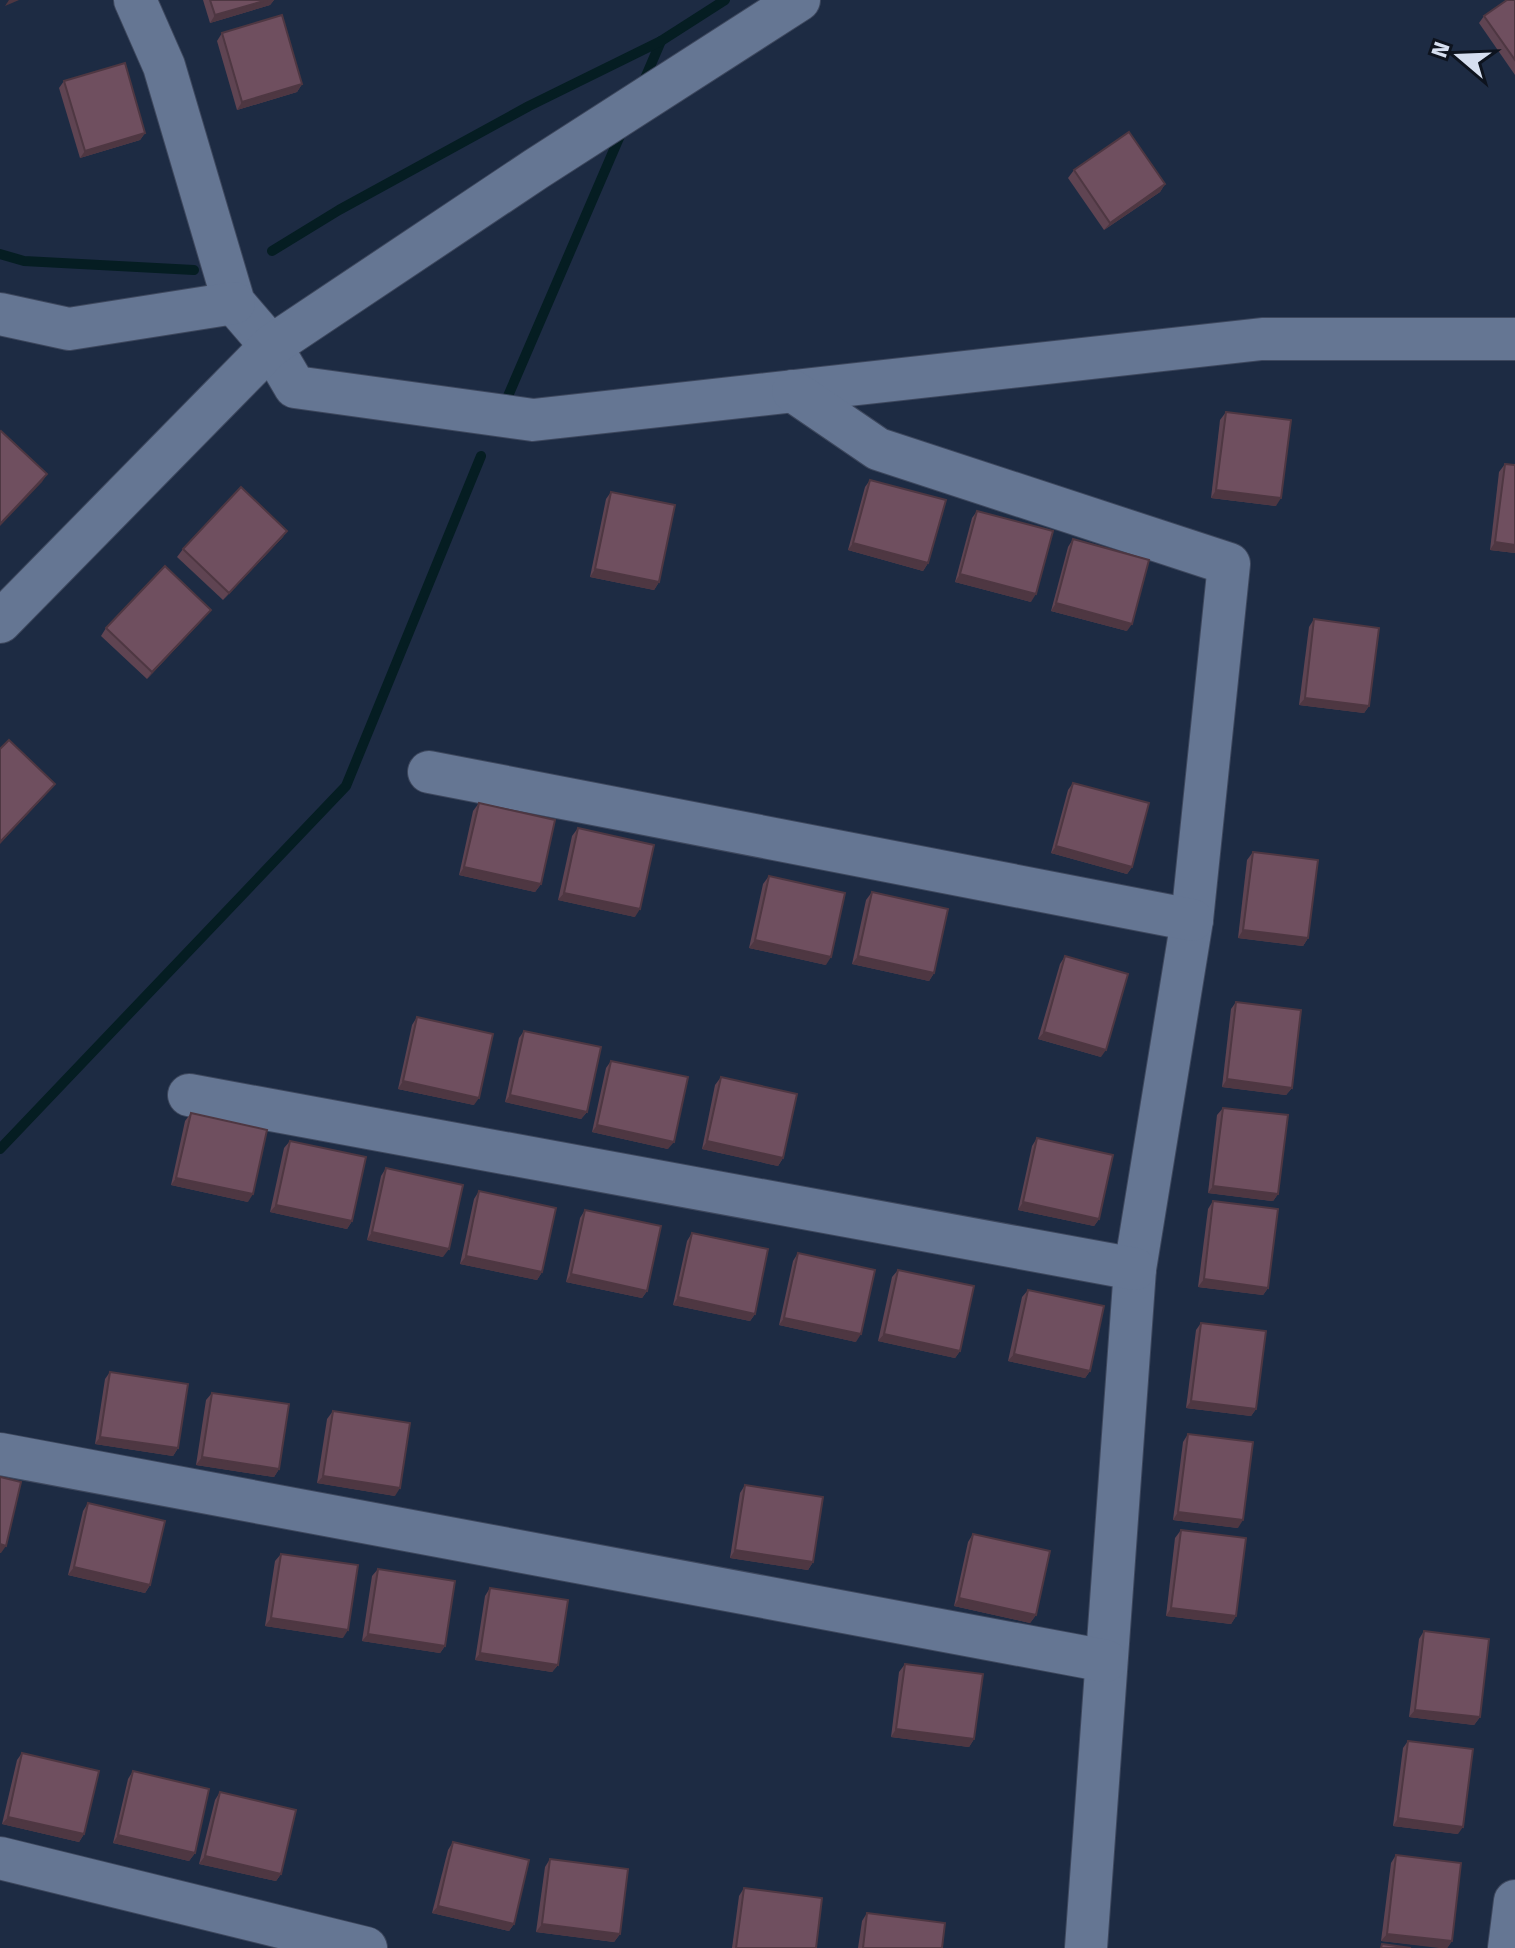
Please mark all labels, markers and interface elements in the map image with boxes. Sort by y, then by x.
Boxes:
north arrow [1419,16,1499,96]
text: N [1425,38,1456,61]

